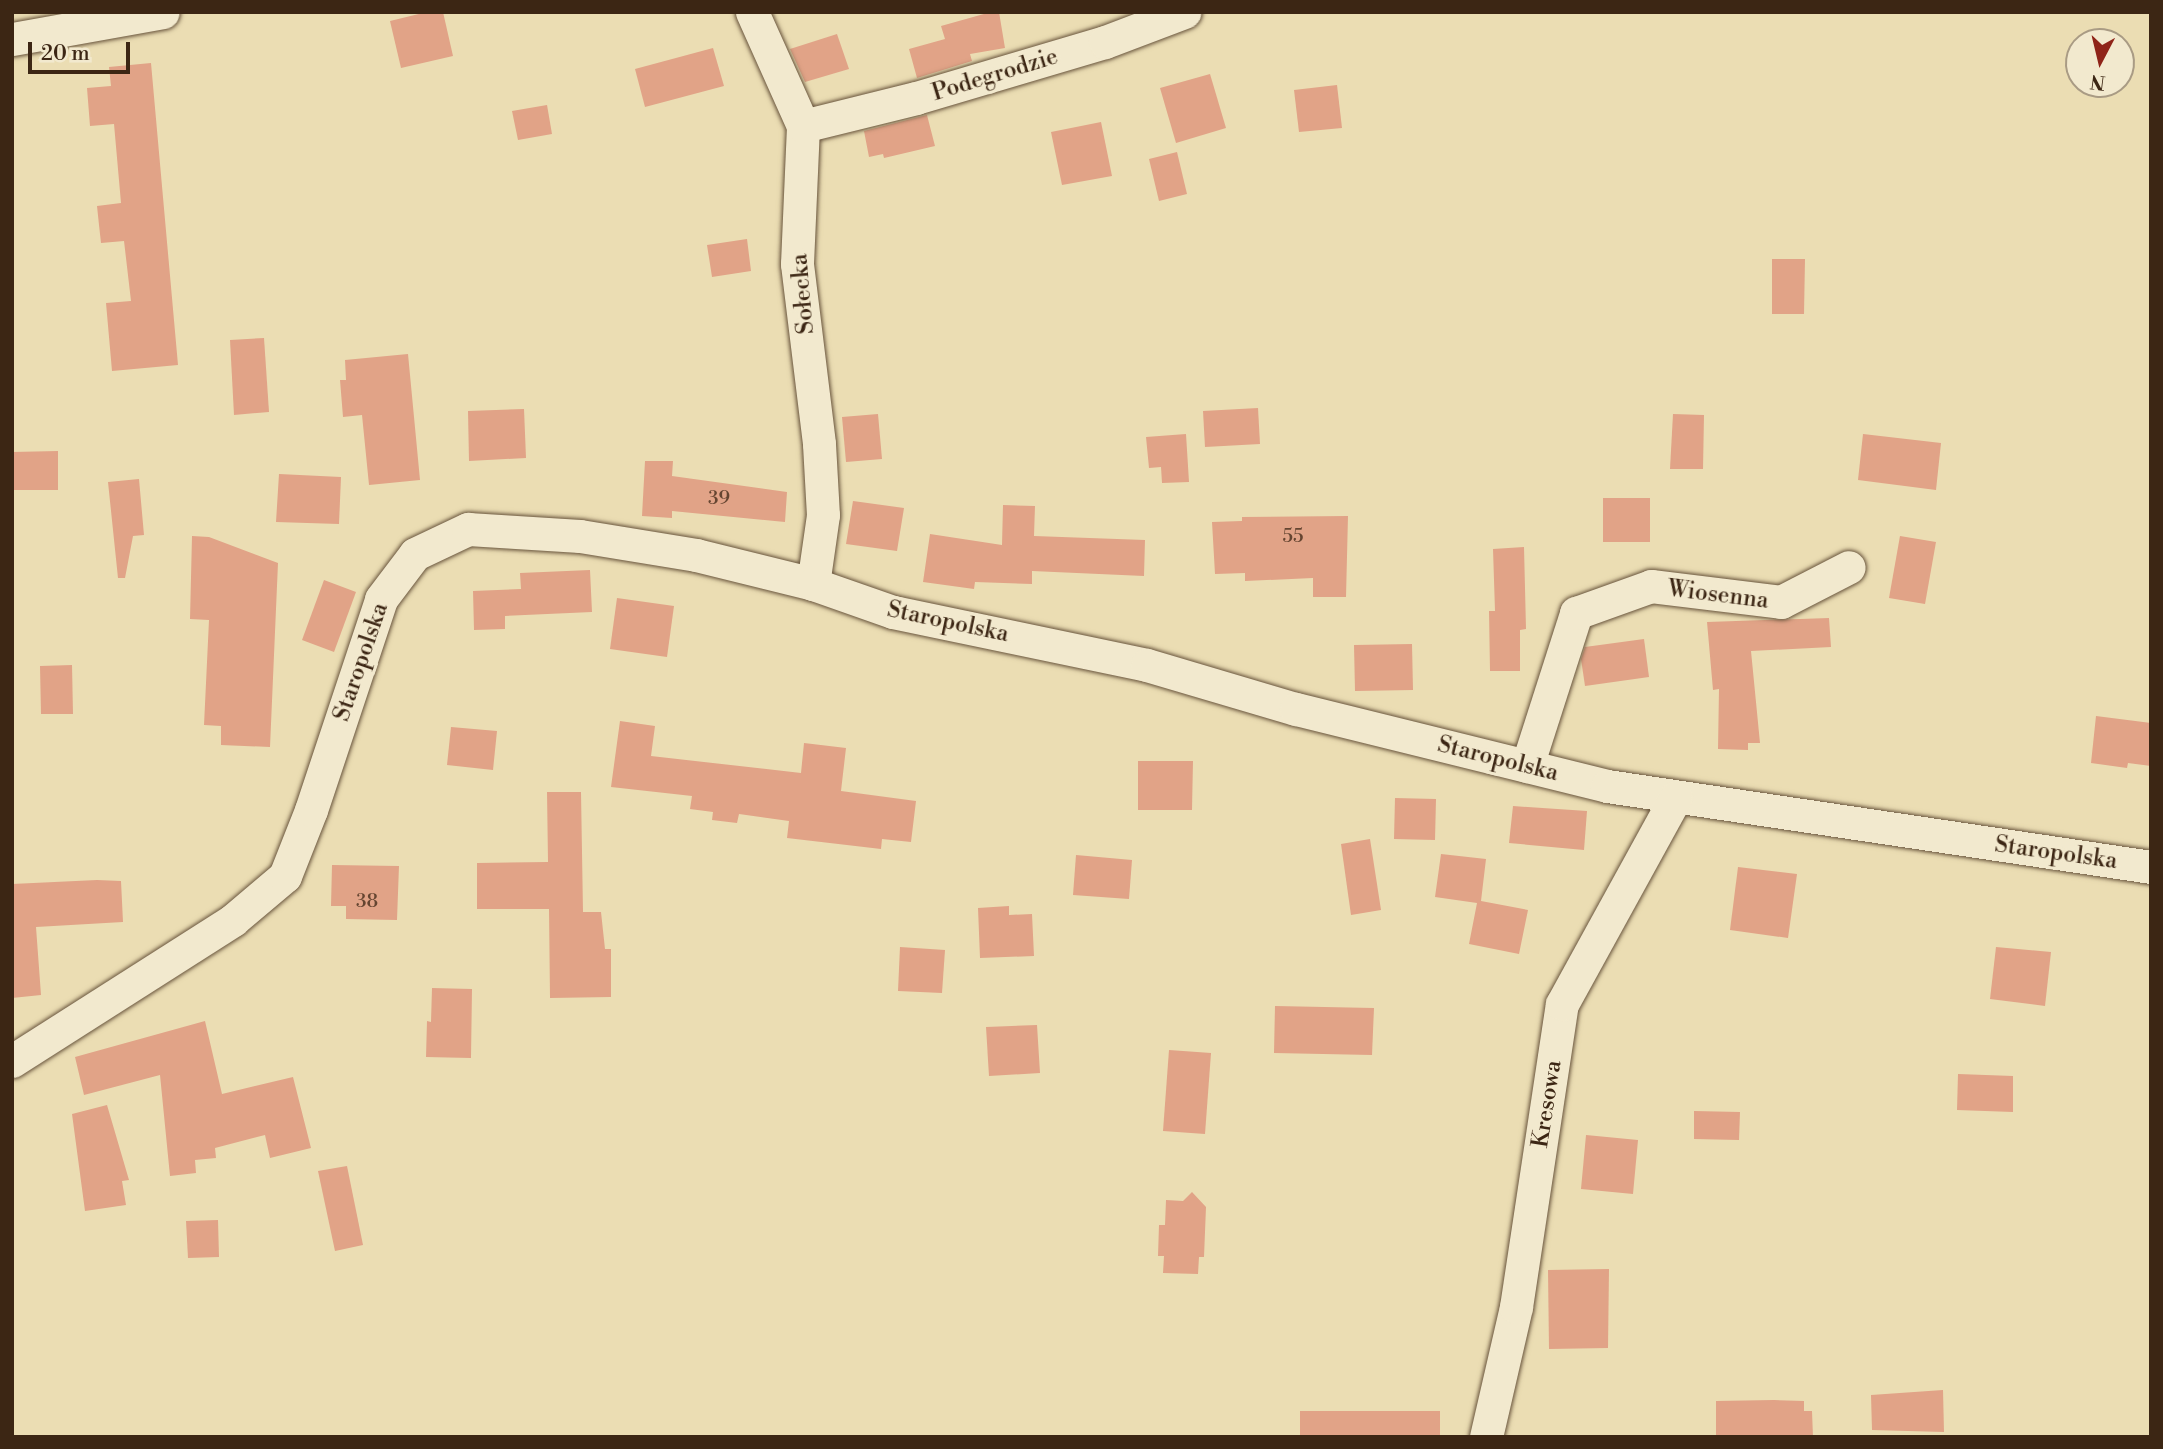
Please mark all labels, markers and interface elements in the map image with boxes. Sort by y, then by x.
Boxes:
scale bar [32,28,133,72]
north arrow [2065,28,2135,98]
text: 20 m [41,41,90,67]
street label: Podegrodzie [929,43,1061,107]
text: N [2089,69,2107,95]
street label: Sołecka [786,253,820,335]
house number: 39 [708,488,730,510]
house number: 55 [1283,526,1303,548]
street label: Wiosenna [1666,575,1770,615]
street label: Staropolska [885,596,1011,648]
street label: Staropolska [328,599,394,725]
street label: Staropolska [1435,731,1561,787]
street label: Staropolska [1993,831,2119,875]
house number: 38 [356,891,378,913]
street label: Kresowa [1526,1058,1568,1150]

